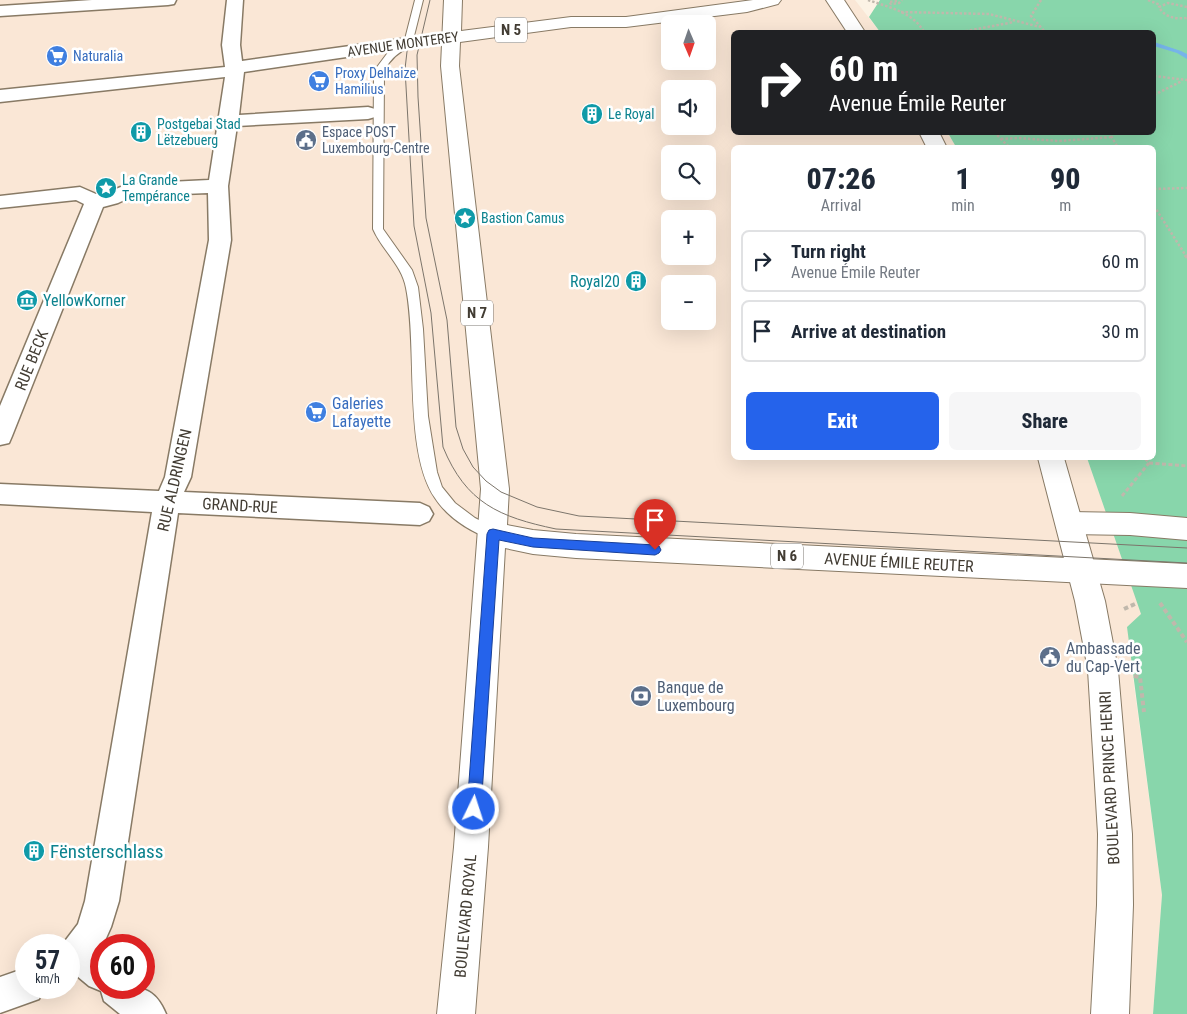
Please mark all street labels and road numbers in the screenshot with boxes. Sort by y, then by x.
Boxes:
road number: N 5 [495,18,527,42]
street label: AVENUE MONTEREY [346,28,460,60]
road number: N 7 [461,300,493,326]
street label: RUE BECK [11,327,52,393]
street label: RUE ALDRINGEN [153,427,196,533]
street label: GRAND-RUE [202,494,278,517]
road number: N 6 [771,544,803,568]
street label: AVENUE ÉMILE REUTER [824,549,975,576]
street label: BOULEVARD PRINCE HENRI [1095,691,1124,865]
street label: BOULEVARD ROYAL [451,853,480,979]

